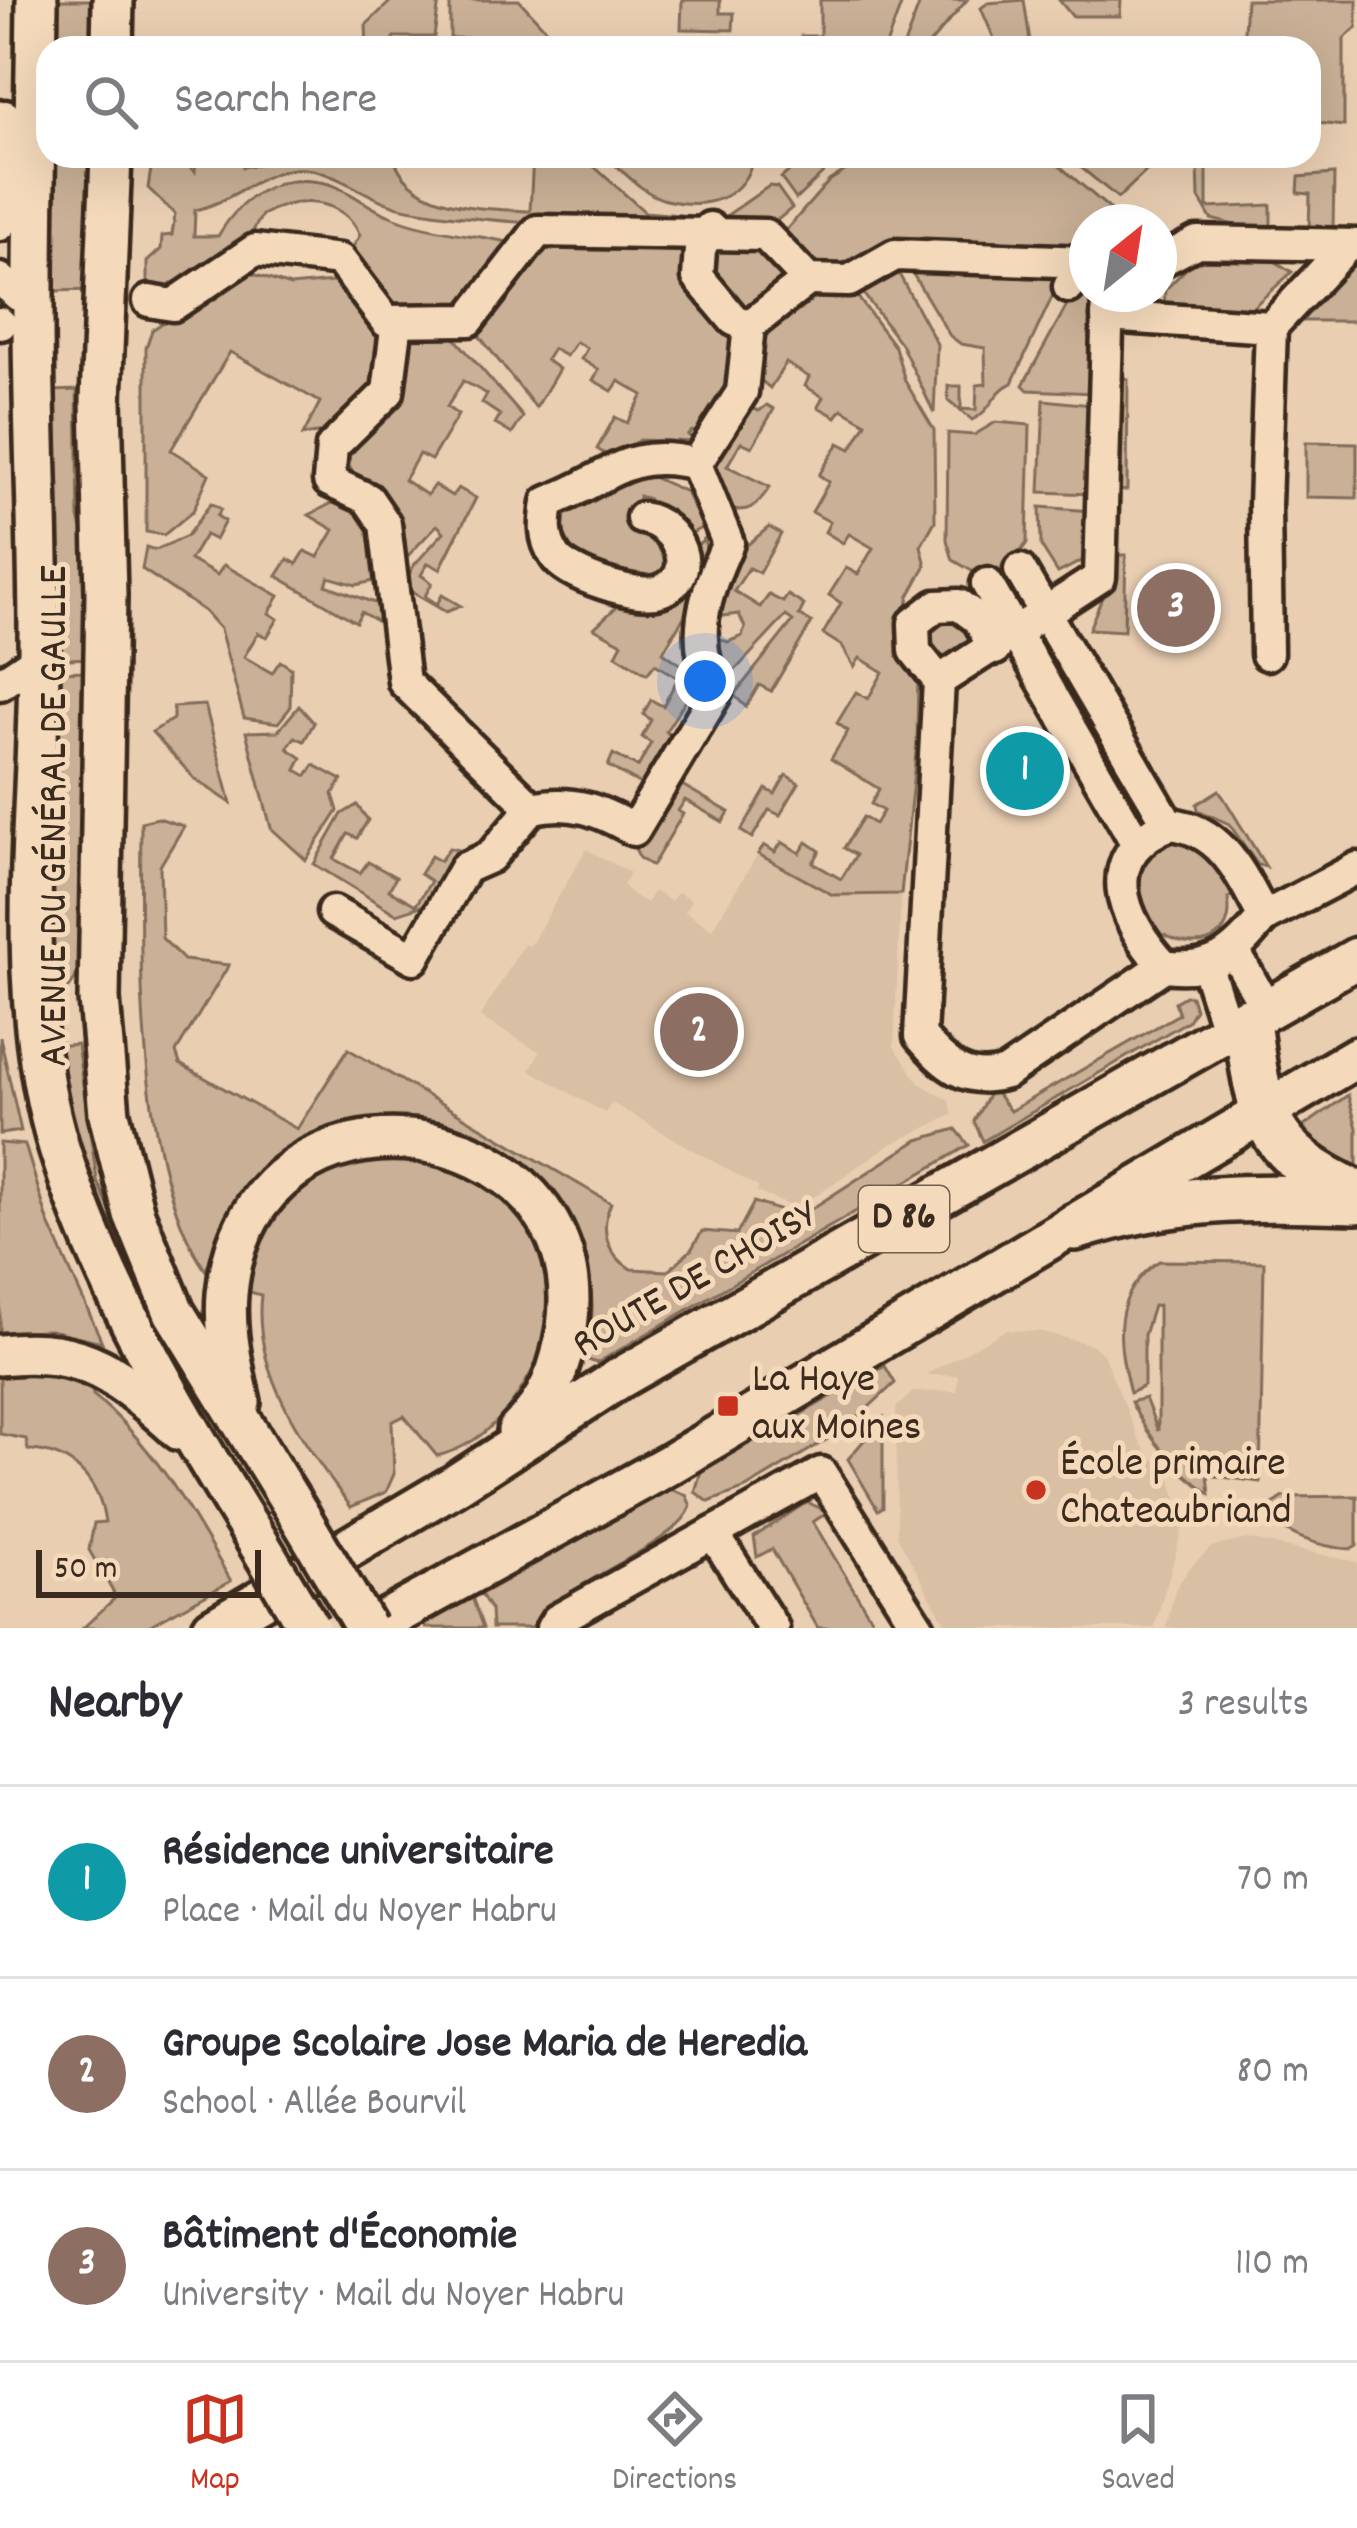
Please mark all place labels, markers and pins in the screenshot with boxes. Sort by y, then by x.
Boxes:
pin: 3 [1137,563,1215,653]
pin: 1 [986,726,1064,816]
pin: 2 [660,987,738,1077]
place label: La Haye aux Moines [752,1352,922,1460]
marker: La Haye aux Moines [715,1393,741,1419]
place label: École primaire Chateaubriand [1060,1436,1292,1544]
marker: École primaire Chateaubriand [1023,1477,1049,1503]

